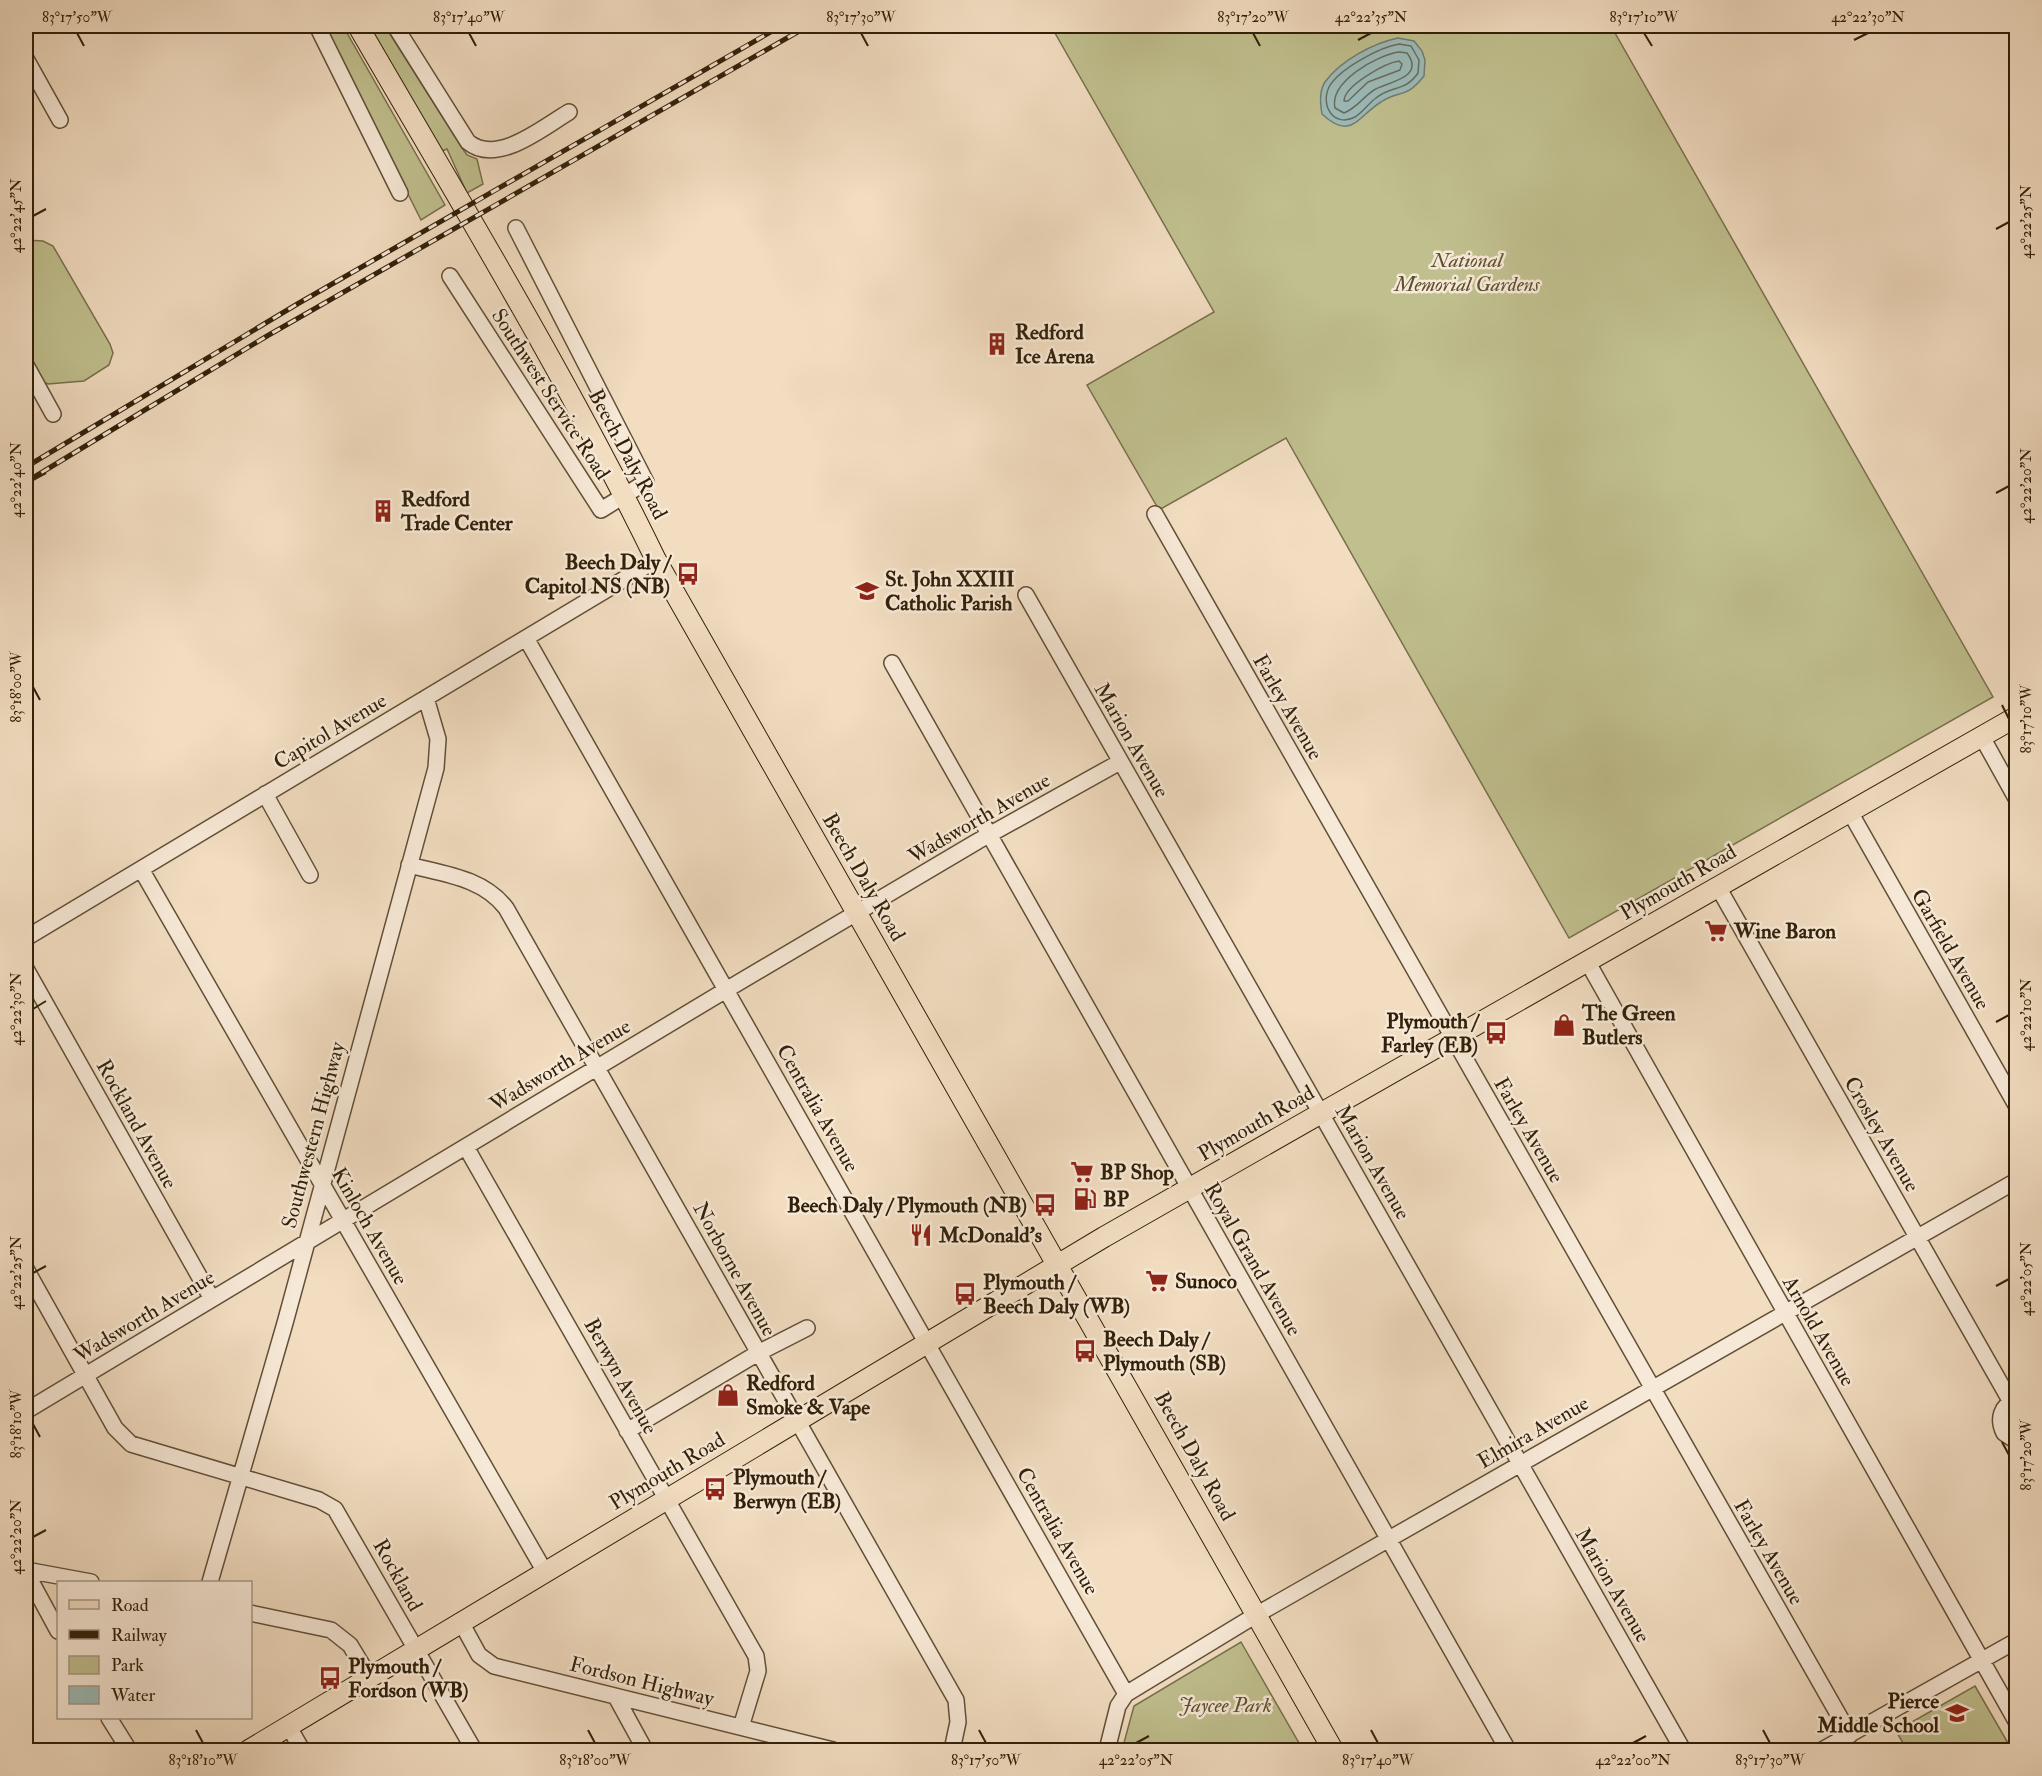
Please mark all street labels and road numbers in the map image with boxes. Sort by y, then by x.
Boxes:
street label: Southwest Service Road [485,304,616,486]
street label: Beech Daly Road [582,384,674,525]
street label: Farley Avenue [1247,650,1329,765]
street label: Marion Avenue [1088,678,1175,803]
street label: Capitol Avenue [269,687,392,776]
street label: Wadsworth Avenue [903,767,1055,870]
street label: Beech Daly Road [816,808,912,947]
street label: Plymouth Road [1615,838,1742,927]
street label: Garfield Avenue [1905,884,1996,1015]
street label: Wadsworth Avenue [484,1013,636,1119]
street label: Southwestern Highway [276,1038,352,1231]
street label: Centralia Avenue [770,1040,865,1177]
street label: Rockland Avenue [90,1055,183,1194]
street label: Crosley Avenue [1838,1072,1926,1197]
street label: Farley Avenue [1488,1073,1570,1188]
street label: Plymouth Road [1193,1079,1320,1168]
street label: Marion Avenue [1329,1100,1416,1225]
street label: Kinloch Avenue [325,1163,414,1290]
street label: Royal Grand Avenue [1198,1178,1308,1341]
street label: Norborne Avenue [687,1197,783,1341]
street label: Wadsworth Avenue [68,1264,220,1370]
street label: Arnold Avenue [1776,1270,1861,1391]
street label: Berwyn Avenue [578,1313,664,1439]
street label: Beech Daly Road [1148,1387,1242,1526]
street label: Elmira Avenue [1473,1390,1594,1475]
street label: Plymouth Road [605,1426,731,1517]
street label: Centralia Avenue [1010,1463,1105,1600]
street label: Farley Avenue [1728,1495,1810,1610]
street label: Marion Avenue [1569,1523,1656,1648]
street label: Rockland [367,1534,429,1617]
street label: Fordson Highway [567,1651,718,1713]

